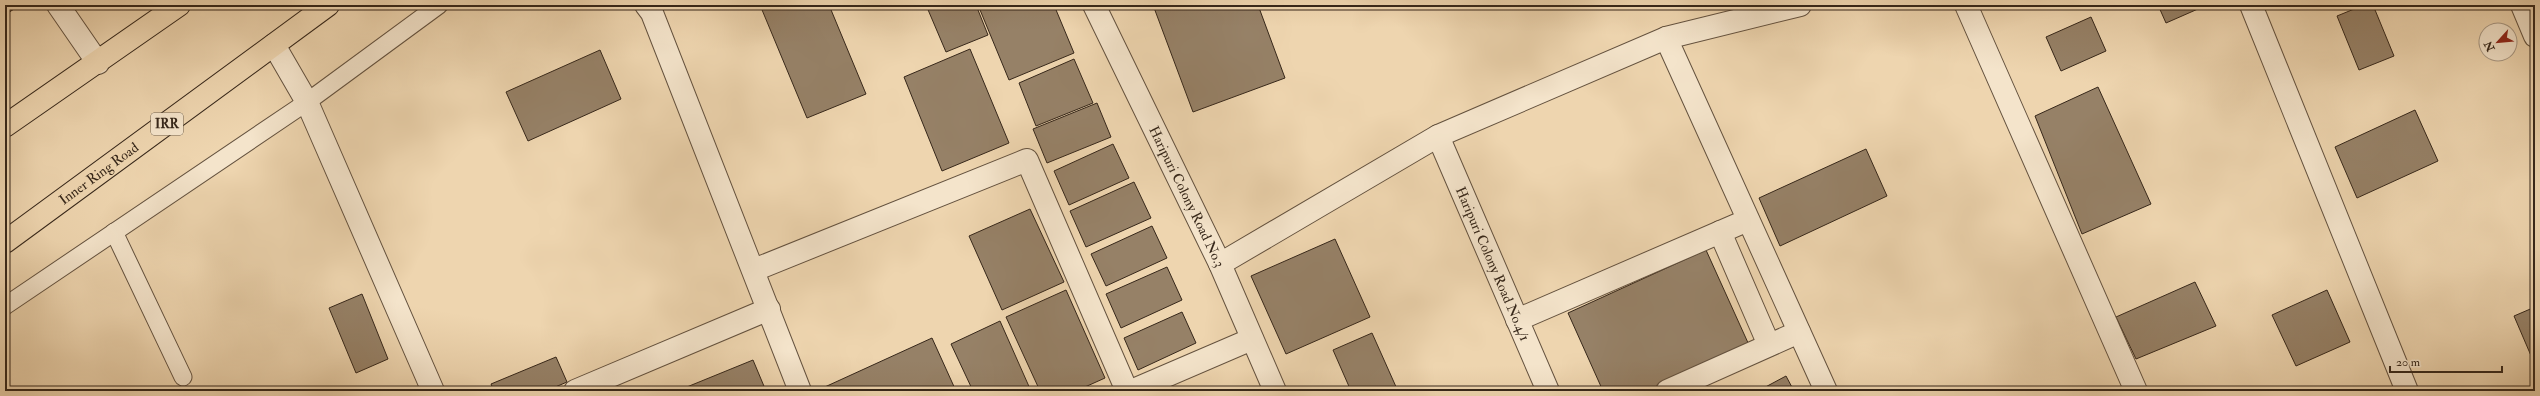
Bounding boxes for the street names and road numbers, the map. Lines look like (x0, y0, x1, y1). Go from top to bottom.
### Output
road number: IRR (151, 113, 183, 135)
street label: Haripuri Colony Road No.3 (1146, 123, 1229, 270)
street label: Inner Ring Road (56, 139, 142, 208)
street label: Haripuri Colony Road No.4/1 (1452, 184, 1534, 343)

